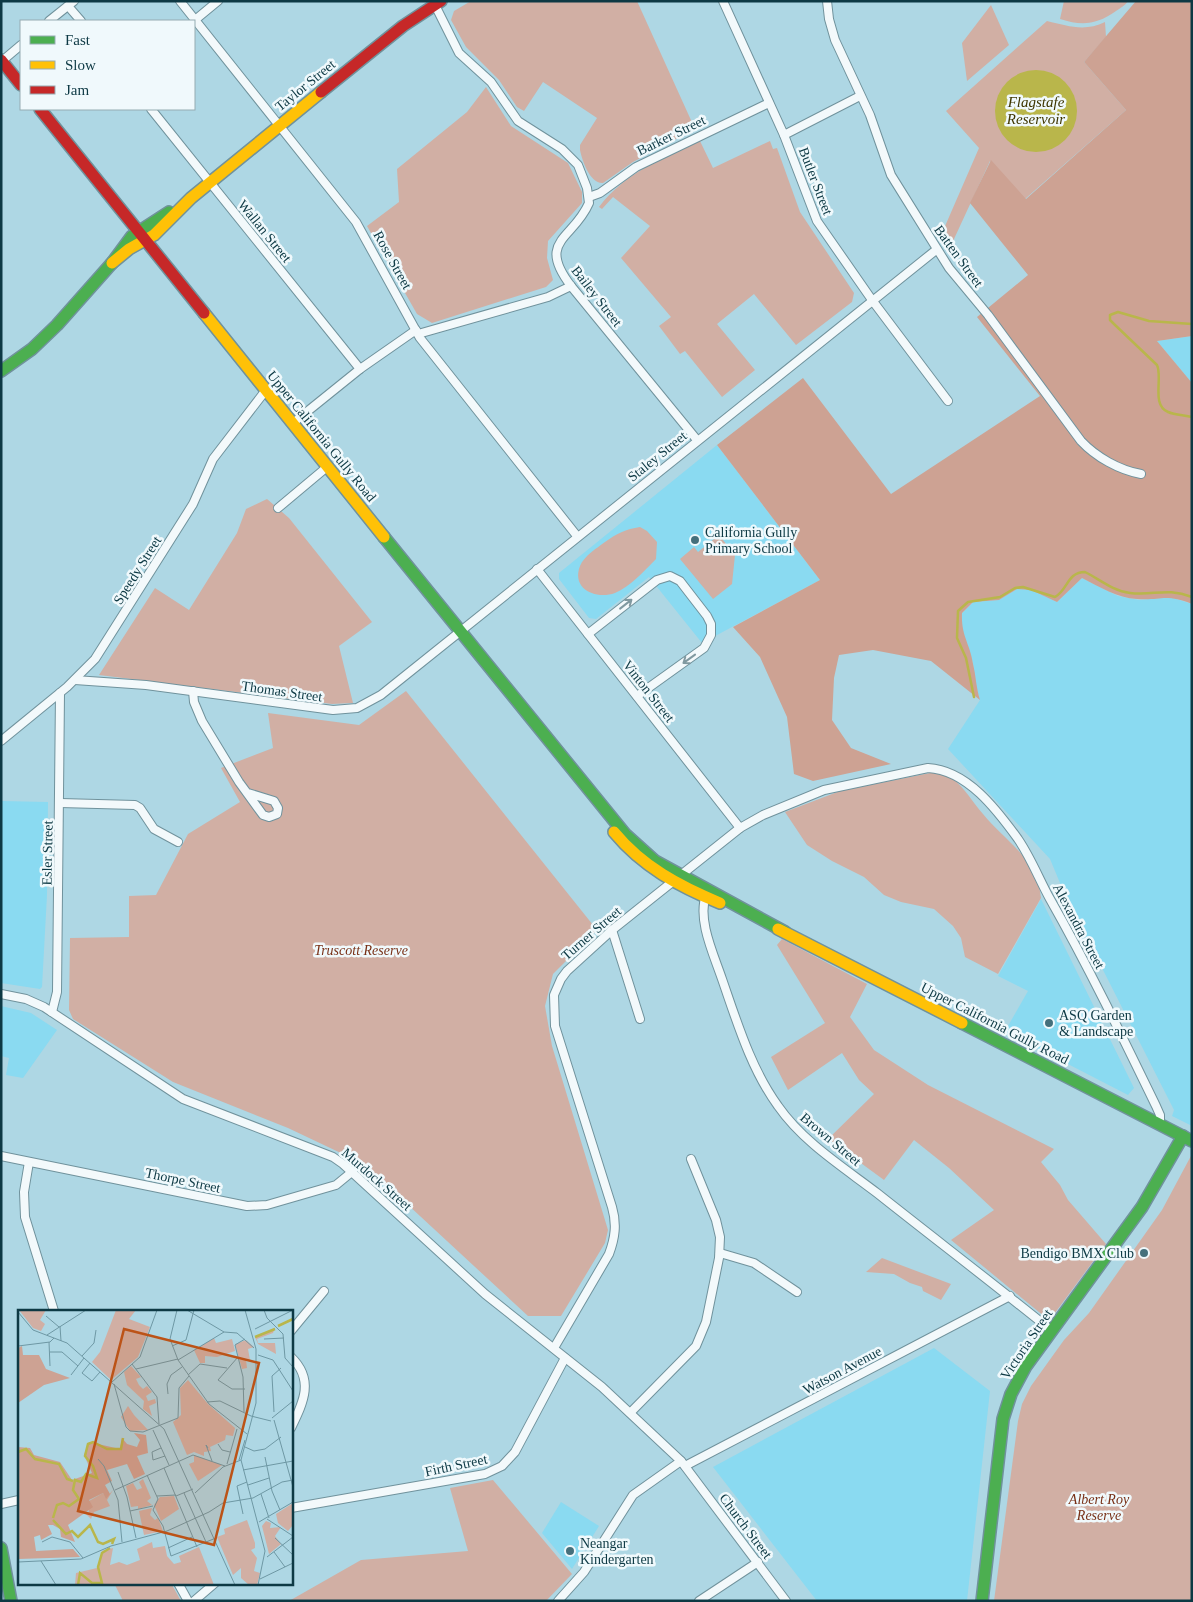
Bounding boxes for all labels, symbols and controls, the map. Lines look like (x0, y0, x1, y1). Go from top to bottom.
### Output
legend (20, 20, 195, 110)
text: Fast (65, 32, 91, 48)
text: Slow (65, 57, 96, 73)
street label: Taylor Street (272, 57, 338, 114)
text: Jam (65, 82, 89, 98)
water label: Flagstafe Reservoir (1006, 94, 1065, 127)
street label: Barker Street (635, 112, 708, 158)
street label: Butler Street (796, 145, 835, 217)
street label: Wallan Street (235, 197, 294, 265)
street label: Batten Street (931, 222, 986, 290)
street label: Rose Street (370, 229, 415, 292)
street label: Bailey Street (568, 263, 625, 330)
street label: Upper California Gully Road (264, 368, 379, 505)
street label: Staley Street (625, 428, 690, 485)
place label: California Gully Primary School (705, 525, 797, 556)
street label: Speedy Street (111, 533, 164, 607)
marker: California Gully Primary School (689, 534, 701, 546)
one-way arrow (619, 598, 632, 609)
one-way arrow (682, 654, 696, 664)
street label: Vinton Street (620, 657, 677, 725)
street label: Thomas Street (241, 678, 323, 705)
street label: Esler Street (39, 820, 56, 886)
street label: Alexandra Street (1050, 881, 1107, 972)
street label: Turner Street (559, 903, 624, 963)
park label: Truscott Reserve (314, 943, 408, 958)
street label: Upper California Gully Road (918, 980, 1071, 1067)
place label: ASQ Garden & Landscape (1059, 1008, 1133, 1039)
marker: ASQ Garden & Landscape (1043, 1017, 1055, 1029)
street label: Brown Street (797, 1110, 864, 1169)
street label: Murdock Street (339, 1145, 415, 1214)
street label: Thorpe Street (144, 1165, 222, 1196)
place label: Bendigo BMX Club (1020, 1246, 1134, 1261)
marker: Bendigo BMX Club (1138, 1247, 1150, 1259)
street label: Victoria Street (997, 1306, 1055, 1382)
inset map (18, 1310, 292, 1584)
street label: Watson Avenue (800, 1343, 884, 1397)
street label: Firth Street (424, 1452, 489, 1479)
street label: Church Street (716, 1491, 775, 1562)
park label: Albert Roy Reserve (1068, 1492, 1130, 1523)
place label: Neangar Kindergarten (580, 1536, 654, 1567)
marker: Neangar Kindergarten (564, 1545, 576, 1557)

